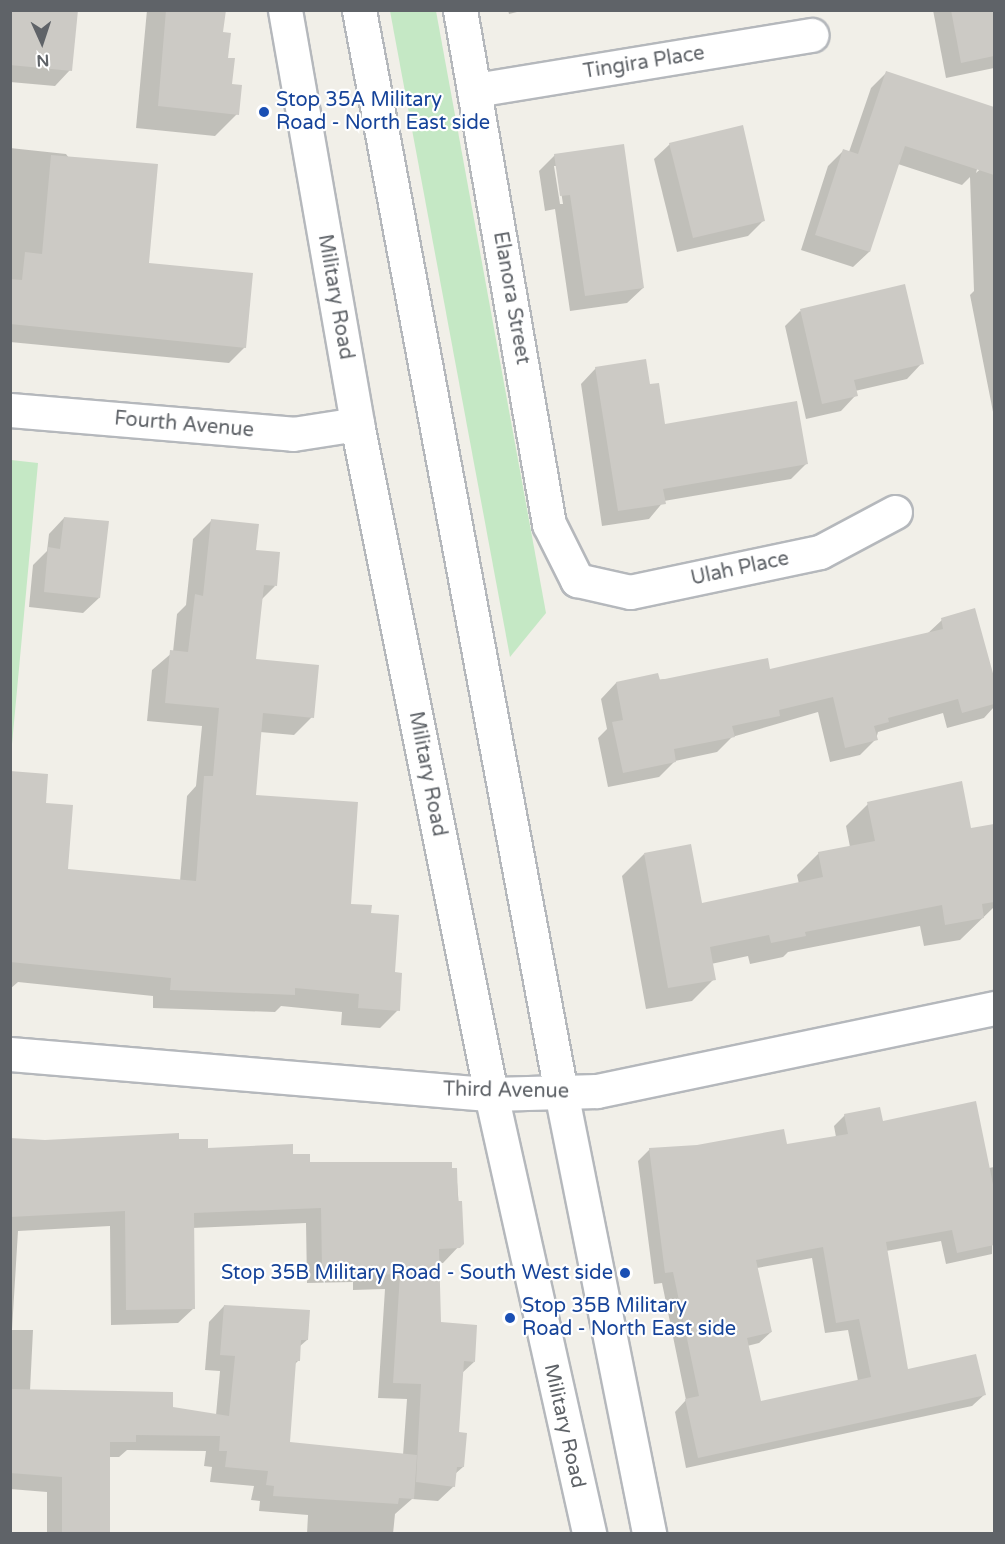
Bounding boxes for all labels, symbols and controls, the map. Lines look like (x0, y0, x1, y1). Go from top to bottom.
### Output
north arrow (12, 12, 72, 72)
street label: Tingira Place (582, 42, 706, 84)
text: N (36, 50, 50, 70)
place label: Stop 35A Military Road - North East side (276, 88, 490, 135)
marker: Stop 35A Military Road - North East side (257, 105, 271, 119)
street label: Elanora Street (487, 230, 535, 366)
street label: Military Road (312, 232, 358, 362)
street label: Fourth Avenue (113, 407, 255, 443)
street label: Ulah Place (689, 547, 791, 591)
street label: Military Road (403, 709, 451, 839)
street label: Third Avenue (443, 1078, 569, 1104)
place label: Stop 35B Military Road - South West side (221, 1261, 613, 1285)
marker: Stop 35B Military Road - South West side (618, 1266, 632, 1280)
place label: Stop 35B Military Road - North East side (522, 1294, 736, 1341)
marker: Stop 35B Military Road - North East side (503, 1311, 517, 1325)
street label: Military Road (538, 1362, 590, 1490)

